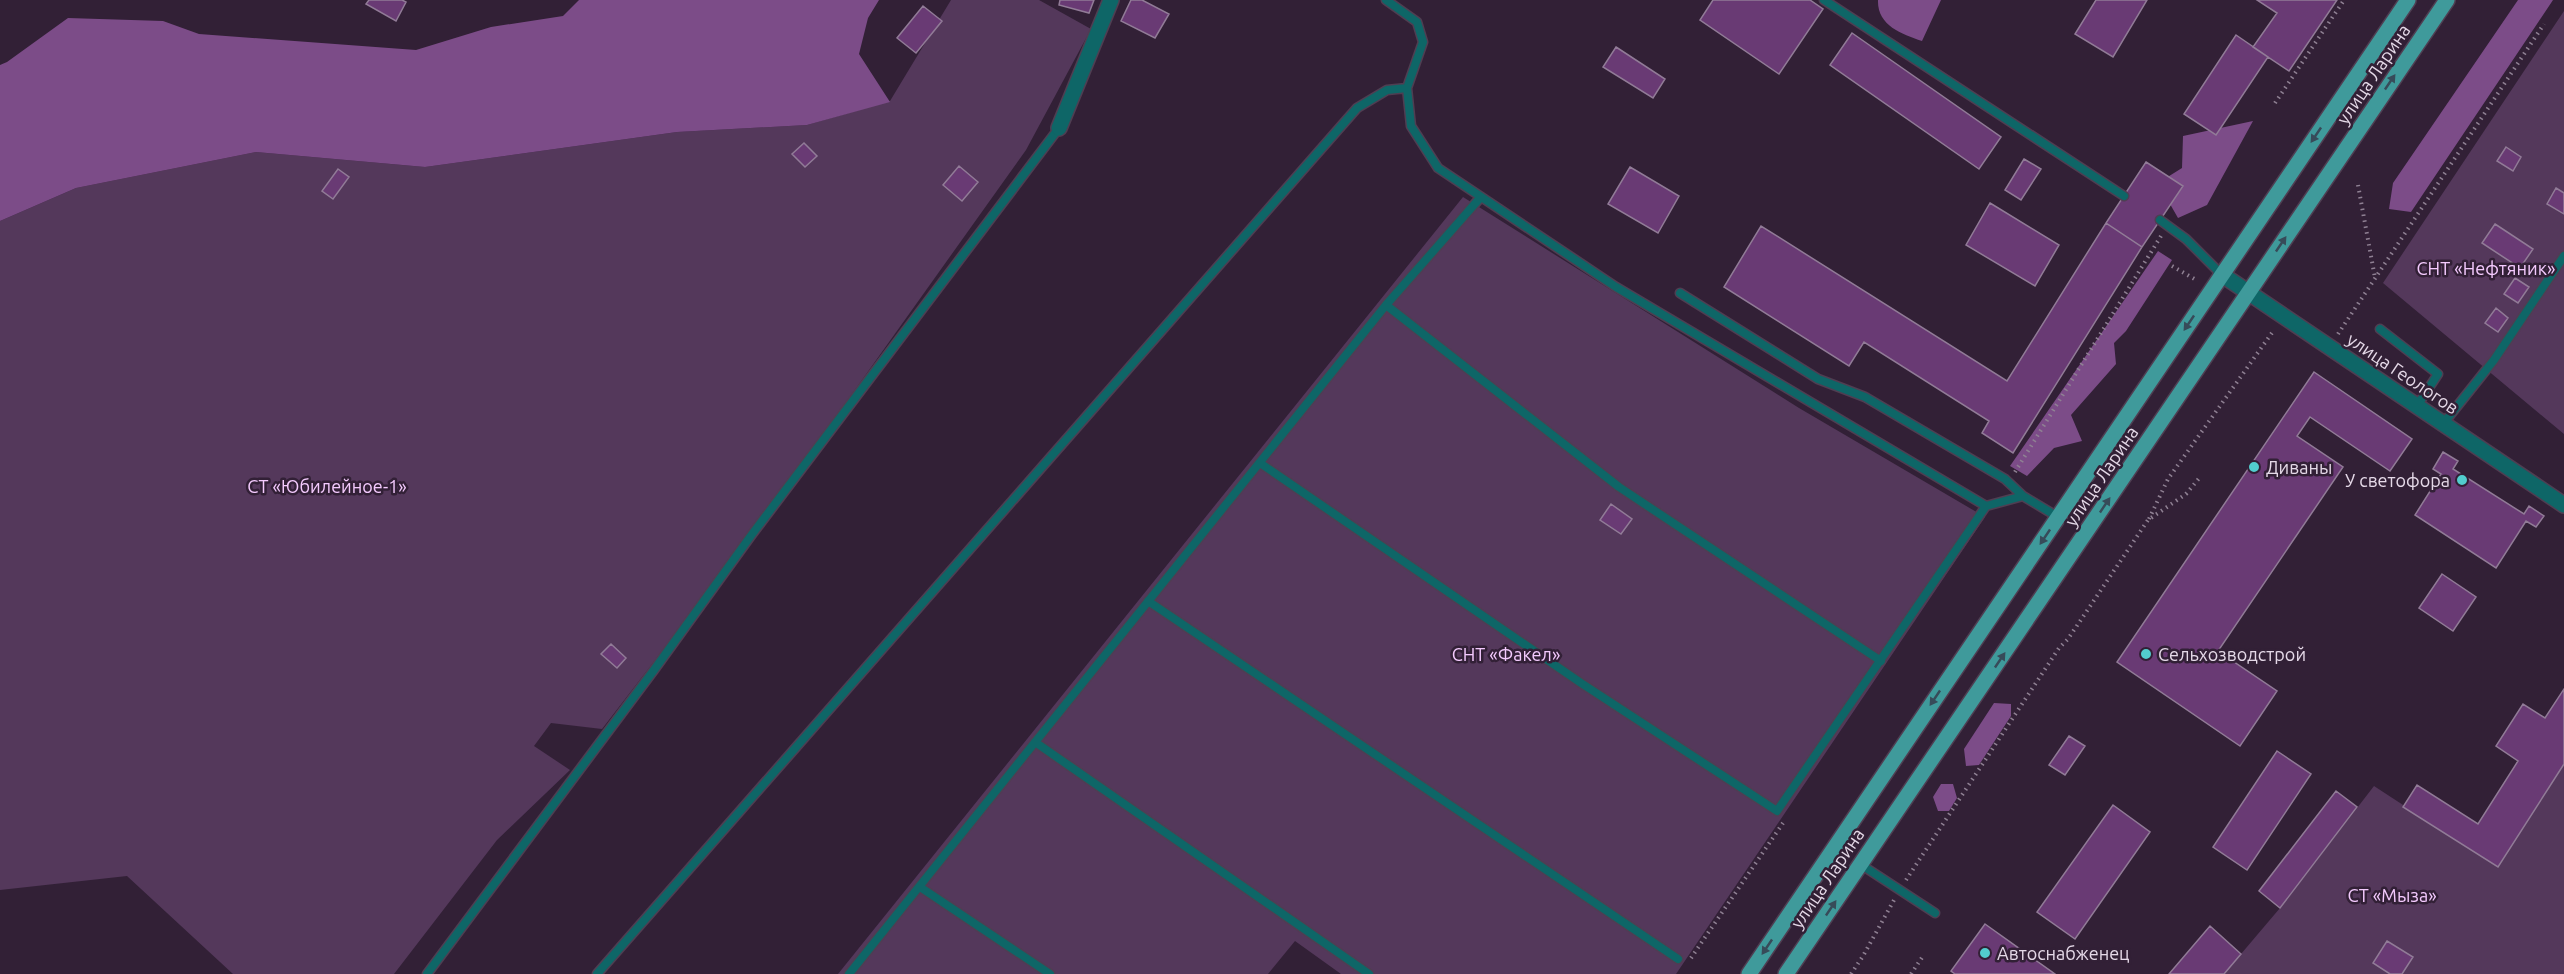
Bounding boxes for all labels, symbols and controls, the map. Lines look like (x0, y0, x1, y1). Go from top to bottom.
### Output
street label: улица Ларина (2332, 20, 2414, 128)
one-way arrow (2385, 74, 2396, 91)
one-way arrow (2310, 127, 2322, 143)
one-way arrow (2275, 235, 2286, 252)
park label: СНТ «Нефтяник» (2417, 258, 2555, 278)
one-way arrow (2184, 315, 2195, 331)
street label: улица Геологов (2344, 328, 2462, 418)
street label: улица Ларина (2060, 422, 2142, 530)
place label: Диваны (2266, 457, 2332, 477)
marker: Диваны (2247, 460, 2261, 474)
place label: У светофора (2345, 470, 2450, 490)
marker: У светофора (2455, 473, 2469, 487)
park label: СТ «Юбилейное-1» (247, 476, 407, 496)
one-way arrow (2099, 497, 2110, 513)
one-way arrow (2039, 528, 2050, 545)
park label: СНТ «Факел» (1452, 644, 1560, 664)
place label: Сельхозводстрой (2158, 644, 2306, 664)
marker: Сельхозводстрой (2139, 647, 2153, 661)
one-way arrow (1994, 653, 2006, 669)
one-way arrow (1929, 690, 1941, 706)
street label: улица Ларина (1786, 824, 1868, 932)
park label: СТ «Мыза» (2347, 885, 2437, 905)
one-way arrow (1825, 900, 1836, 916)
one-way arrow (1762, 939, 1773, 955)
place label: Автоснабженец (1997, 943, 2130, 963)
marker: Автоснабженец (1978, 946, 1992, 960)

